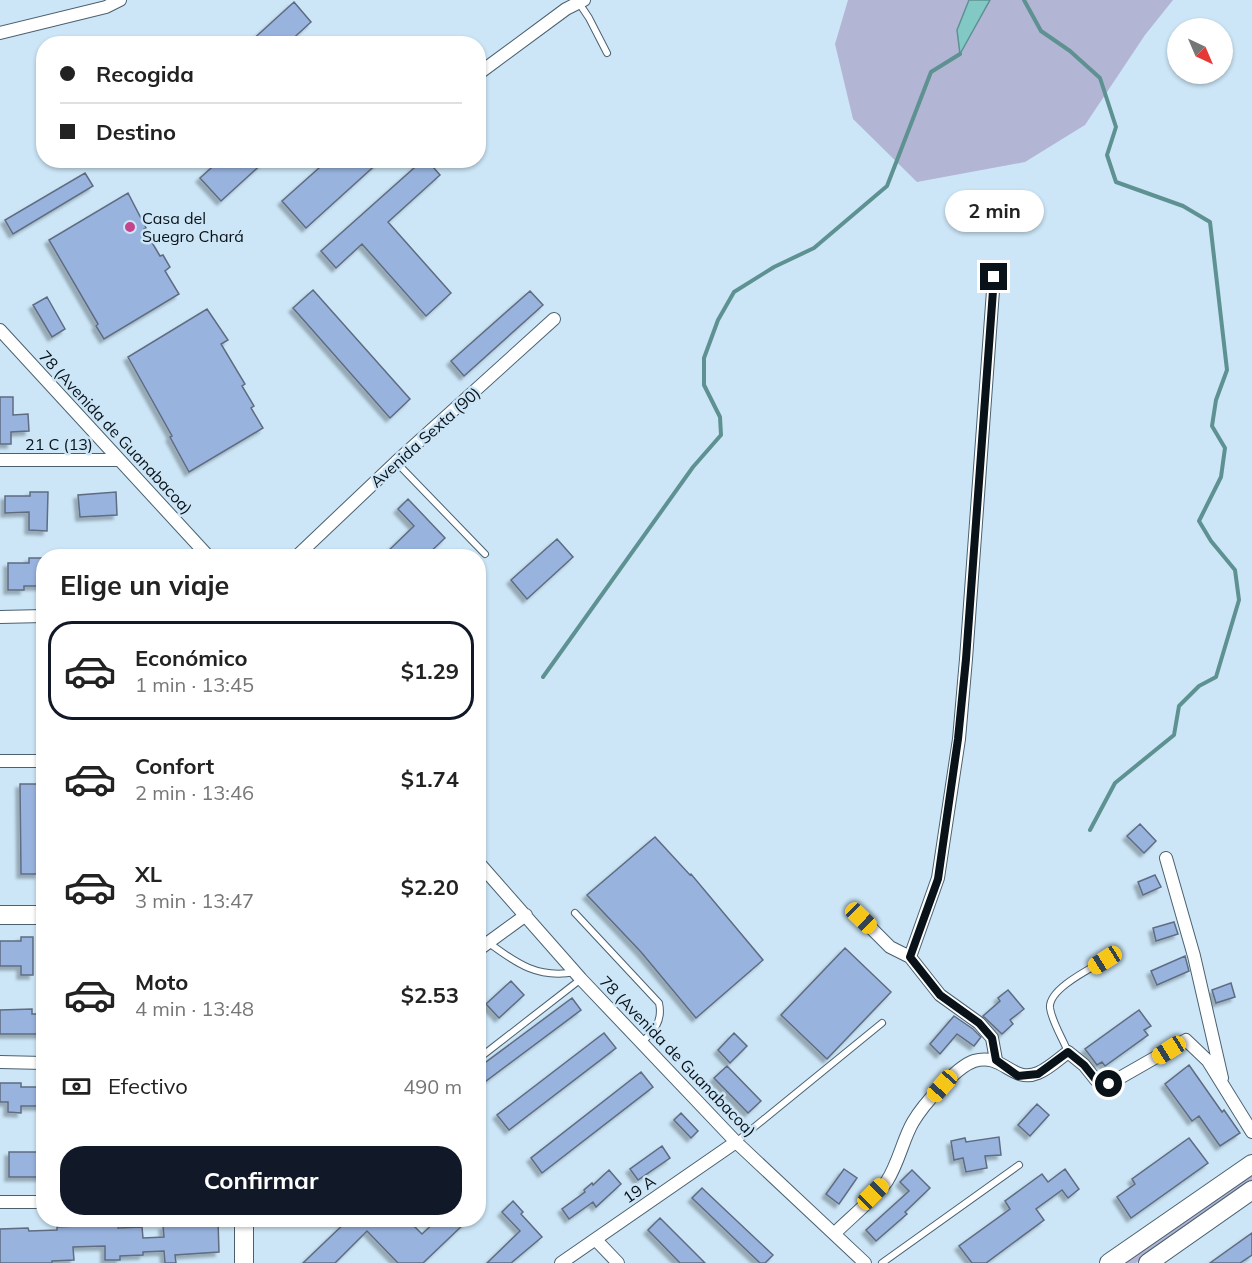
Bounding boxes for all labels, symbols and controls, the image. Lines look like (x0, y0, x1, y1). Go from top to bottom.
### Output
north arrow (1167, 18, 1233, 84)
map controls (1167, 18, 1233, 84)
text: Recogida (96, 60, 194, 88)
text: Destino (96, 118, 176, 146)
callout: 2 min (944, 190, 1044, 232)
text: 2 min (968, 198, 1021, 223)
place label: Casa del Suegro Chará (142, 208, 244, 246)
marker: Casa del Suegro Chará (123, 220, 137, 234)
route end (980, 263, 1007, 290)
street label: 78 (Avenida de Guanabacoa) (35, 346, 197, 518)
street label: Avenida Sexta (90) (366, 382, 484, 492)
street label: 21 C (13) (25, 434, 93, 454)
text: Elige un viaje (60, 568, 229, 602)
icon: car (63, 644, 117, 698)
text: Económico (135, 644, 248, 672)
text: $1.29 (401, 657, 459, 685)
text: 1 min · 13:45 (135, 672, 254, 697)
icon: car (63, 752, 117, 806)
text: Confort (135, 752, 214, 780)
text: $1.74 (401, 765, 459, 793)
text: 2 min · 13:46 (135, 780, 254, 805)
icon: car (63, 860, 117, 914)
text: XL (135, 860, 162, 888)
text: $2.20 (401, 873, 459, 901)
text: 3 min · 13:47 (135, 888, 254, 913)
car (842, 899, 880, 937)
car (1085, 943, 1125, 977)
icon: car (63, 968, 117, 1022)
text: Moto (135, 968, 188, 996)
street label: 78 (Avenida de Guanabacoa) (596, 971, 760, 1141)
text: $2.53 (401, 981, 459, 1009)
text: 4 min · 13:48 (135, 996, 254, 1021)
car (1149, 1033, 1189, 1067)
car (923, 1067, 961, 1105)
icon: cash (60, 1070, 93, 1103)
route start (1095, 1070, 1122, 1097)
text: Efectivo (108, 1072, 188, 1100)
text: 490 m (403, 1074, 462, 1099)
button: Confirmar (60, 1146, 462, 1215)
street label: 19 A (619, 1171, 659, 1207)
car (854, 1175, 892, 1213)

